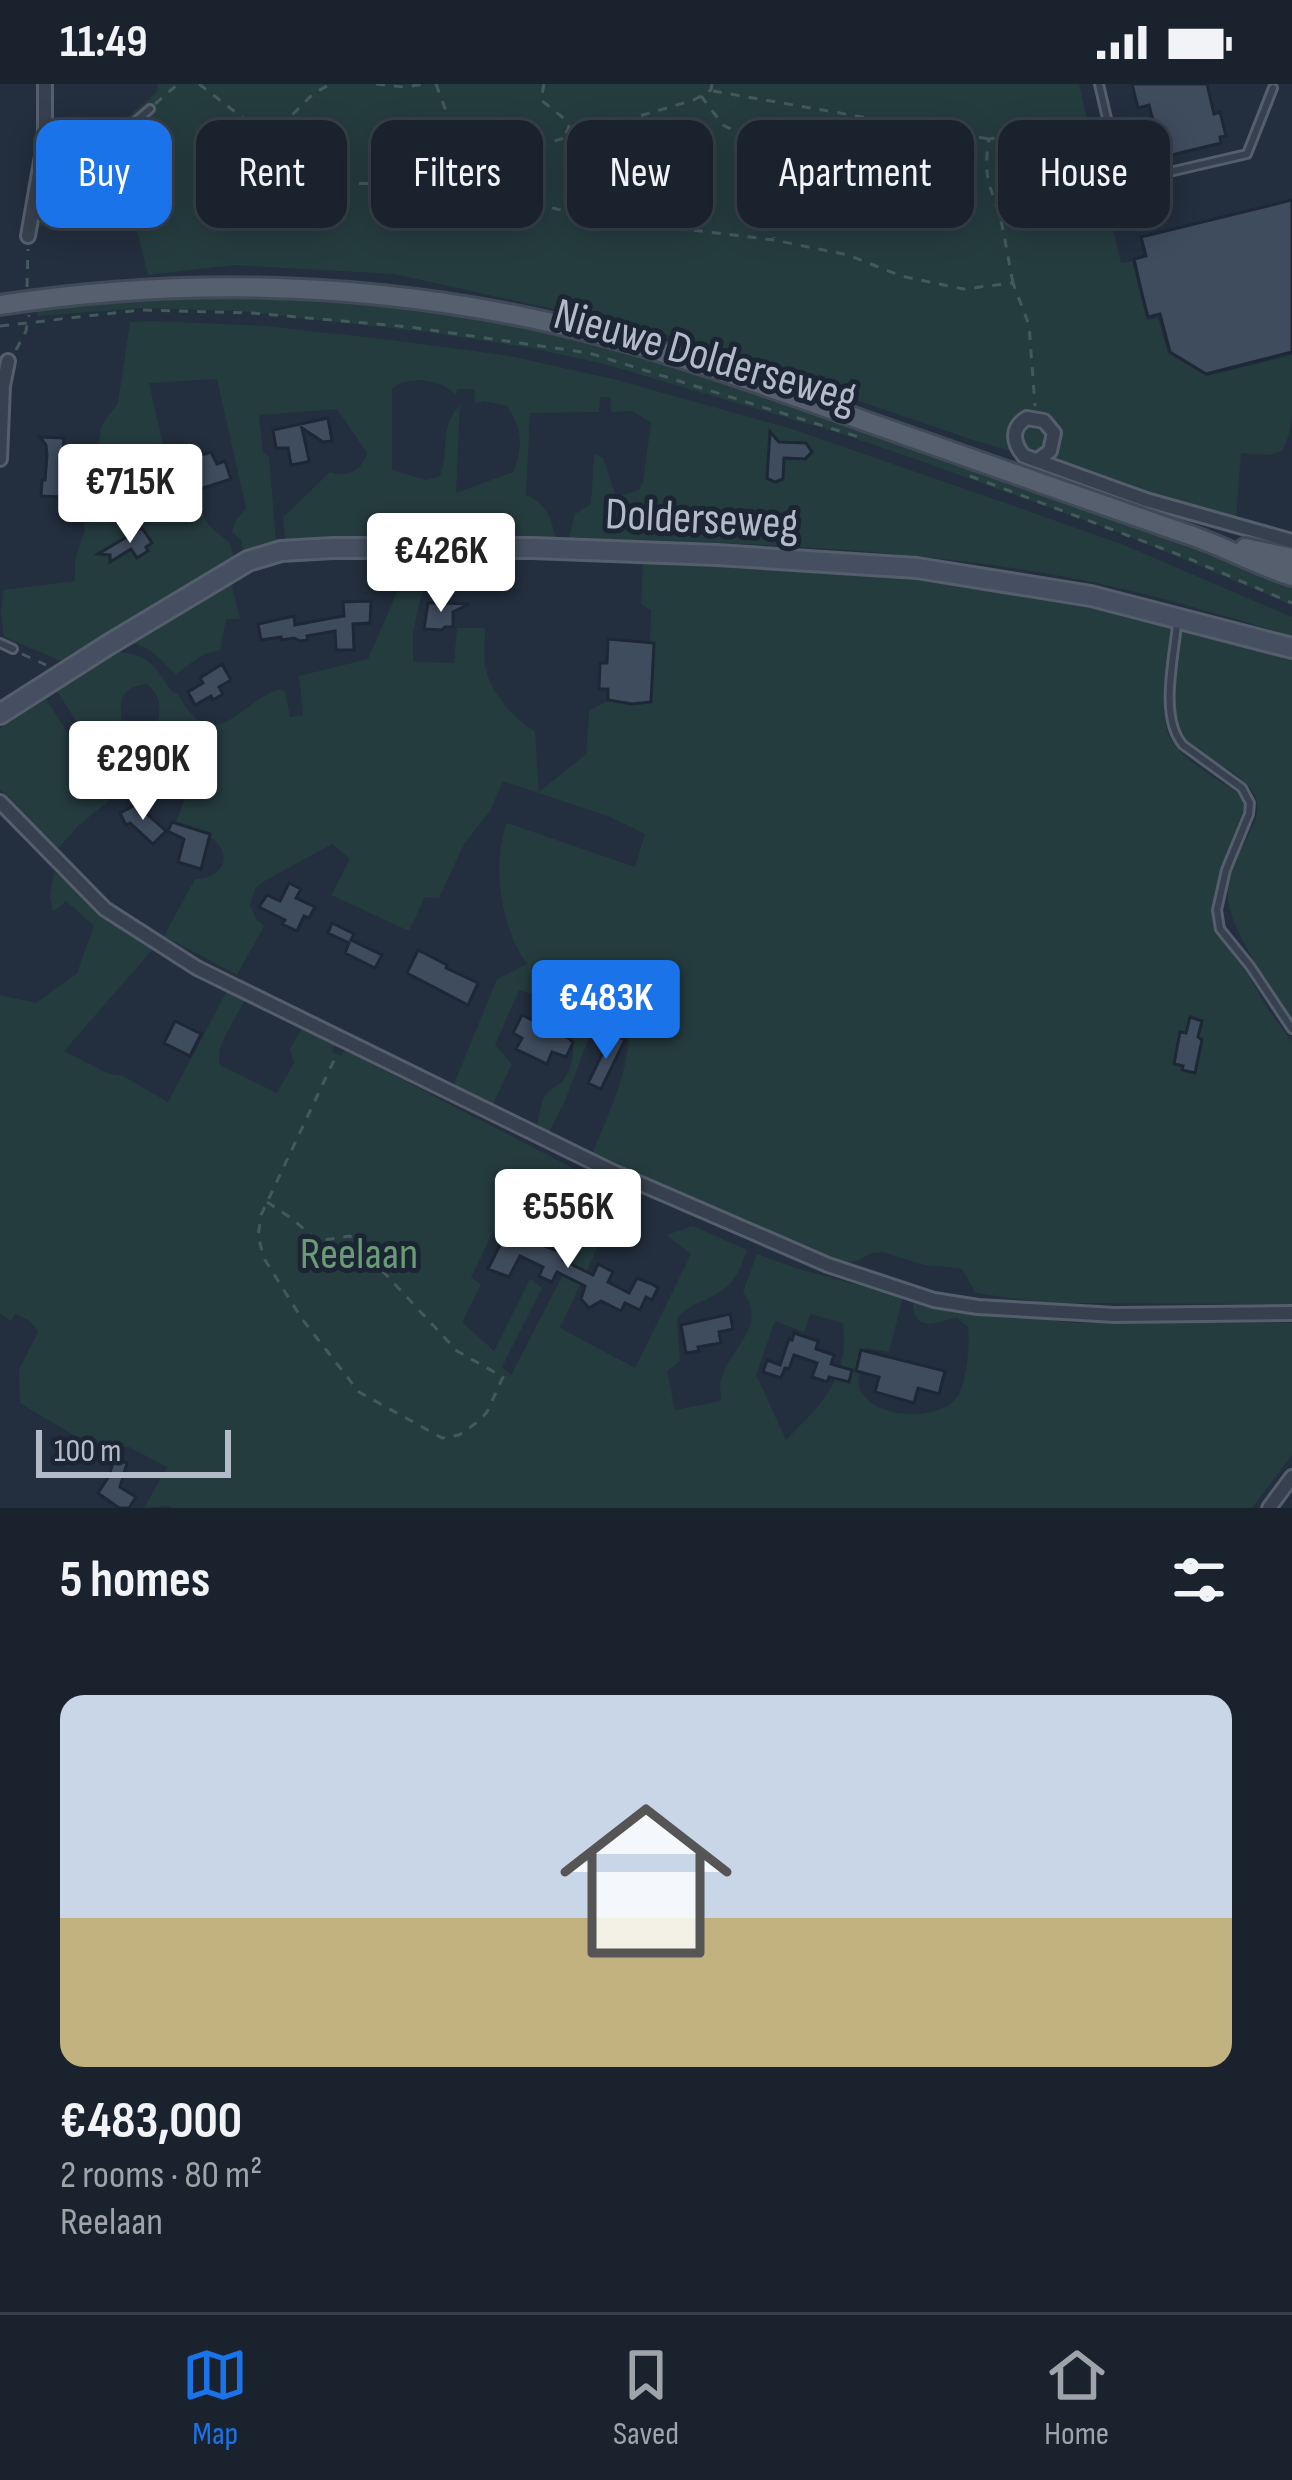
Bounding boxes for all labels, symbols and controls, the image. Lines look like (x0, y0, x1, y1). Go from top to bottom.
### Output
text: 11:49 (60, 15, 148, 70)
chip: Buy (36, 120, 172, 228)
chip: Rent (196, 120, 347, 228)
chip: Filters (371, 120, 543, 228)
chip: New (567, 120, 713, 228)
chip: Apartment (737, 120, 974, 228)
chip: House (998, 120, 1170, 228)
street label: Nieuwe Dolderseweg (548, 287, 863, 426)
pin: €715K (46, 444, 214, 546)
text: €715K (85, 459, 175, 506)
street label: Dolderseweg (604, 487, 800, 552)
pin: €426K (357, 513, 525, 615)
text: €426K (394, 528, 488, 575)
pin: €290K (59, 721, 227, 823)
text: €290K (96, 736, 190, 783)
pin: €483K (522, 960, 690, 1062)
text: €483K (559, 975, 653, 1022)
pin: €556K (484, 1169, 652, 1271)
text: €556K (522, 1184, 614, 1231)
park label: Reelaan (300, 1227, 418, 1282)
scale bar (36, 1424, 231, 1477)
text: 100 m (54, 1431, 121, 1471)
icon: filters (1166, 1547, 1232, 1613)
text: 5 homes (60, 1550, 210, 1611)
icon: home (538, 1773, 754, 1989)
text: €483,000 (60, 2091, 242, 2152)
text: 2 rooms · 80 m² (60, 2152, 262, 2199)
text: Reelaan (60, 2199, 163, 2246)
tab: Map (182, 2342, 248, 2454)
tab: Saved (613, 2342, 679, 2454)
tab: Home (1044, 2342, 1110, 2454)

